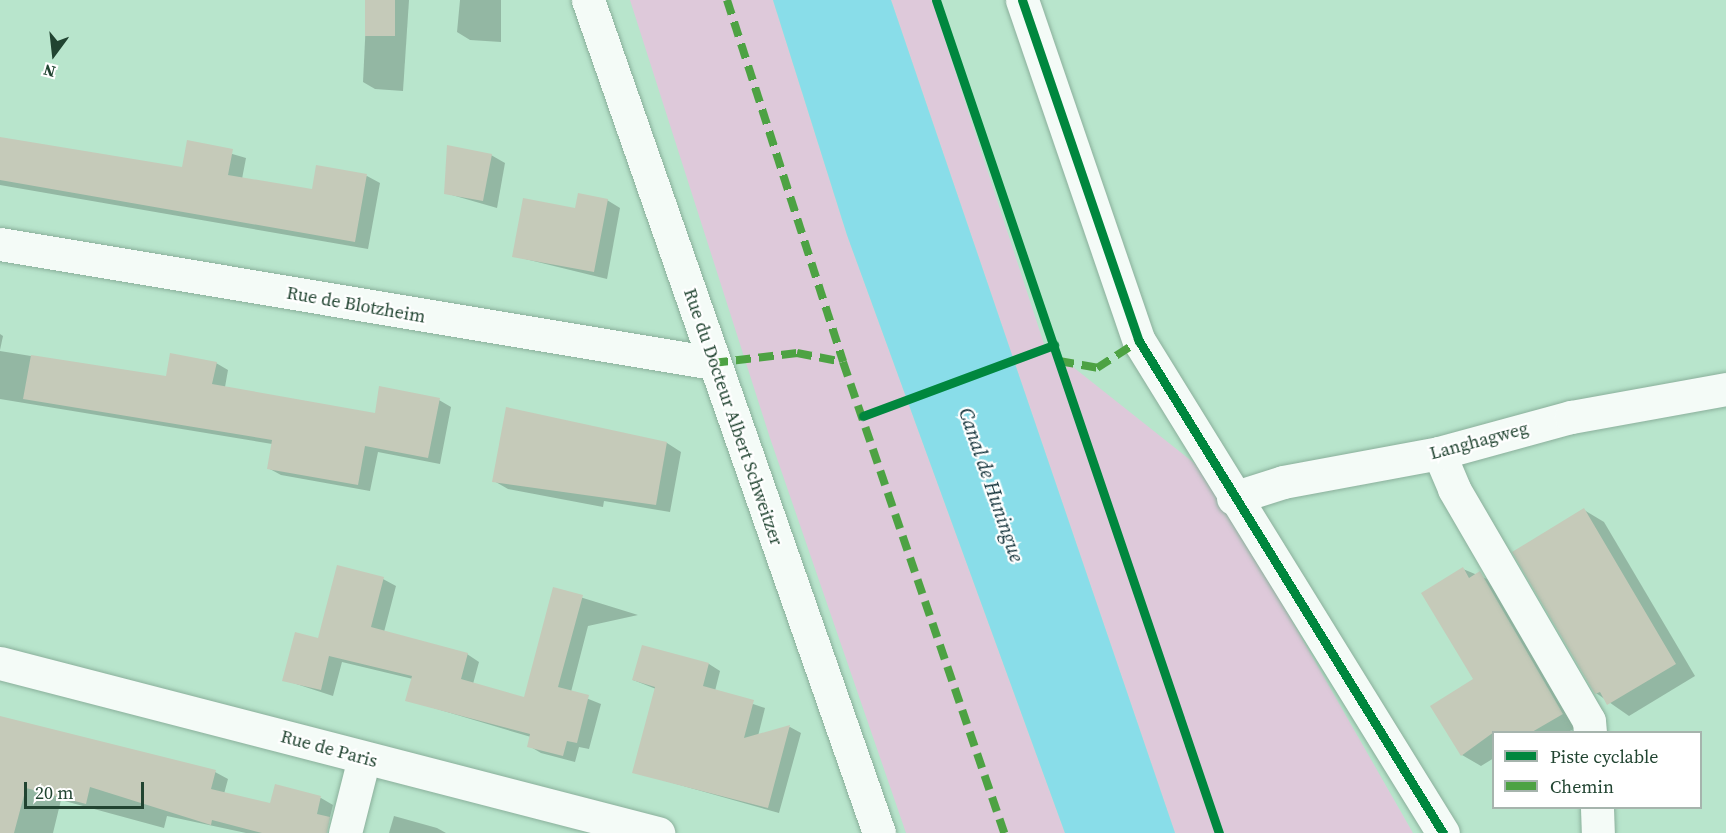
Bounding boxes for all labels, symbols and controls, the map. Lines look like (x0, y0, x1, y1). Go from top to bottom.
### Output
north arrow (24, 24, 84, 84)
text: N (41, 59, 58, 84)
street label: Rue de Blotzheim (285, 282, 427, 328)
street label: Rue du Docteur Albert Schweitzer (679, 286, 787, 548)
water label: Canal de Huningue (953, 405, 1029, 565)
street label: Langhagweg (1427, 418, 1531, 464)
street label: Rue de Paris (278, 726, 380, 772)
legend (1492, 731, 1702, 809)
text: Piste cyclable (1550, 744, 1659, 769)
scale bar (27, 770, 147, 808)
text: Chemin (1550, 774, 1614, 799)
text: 20 m (35, 780, 73, 805)

